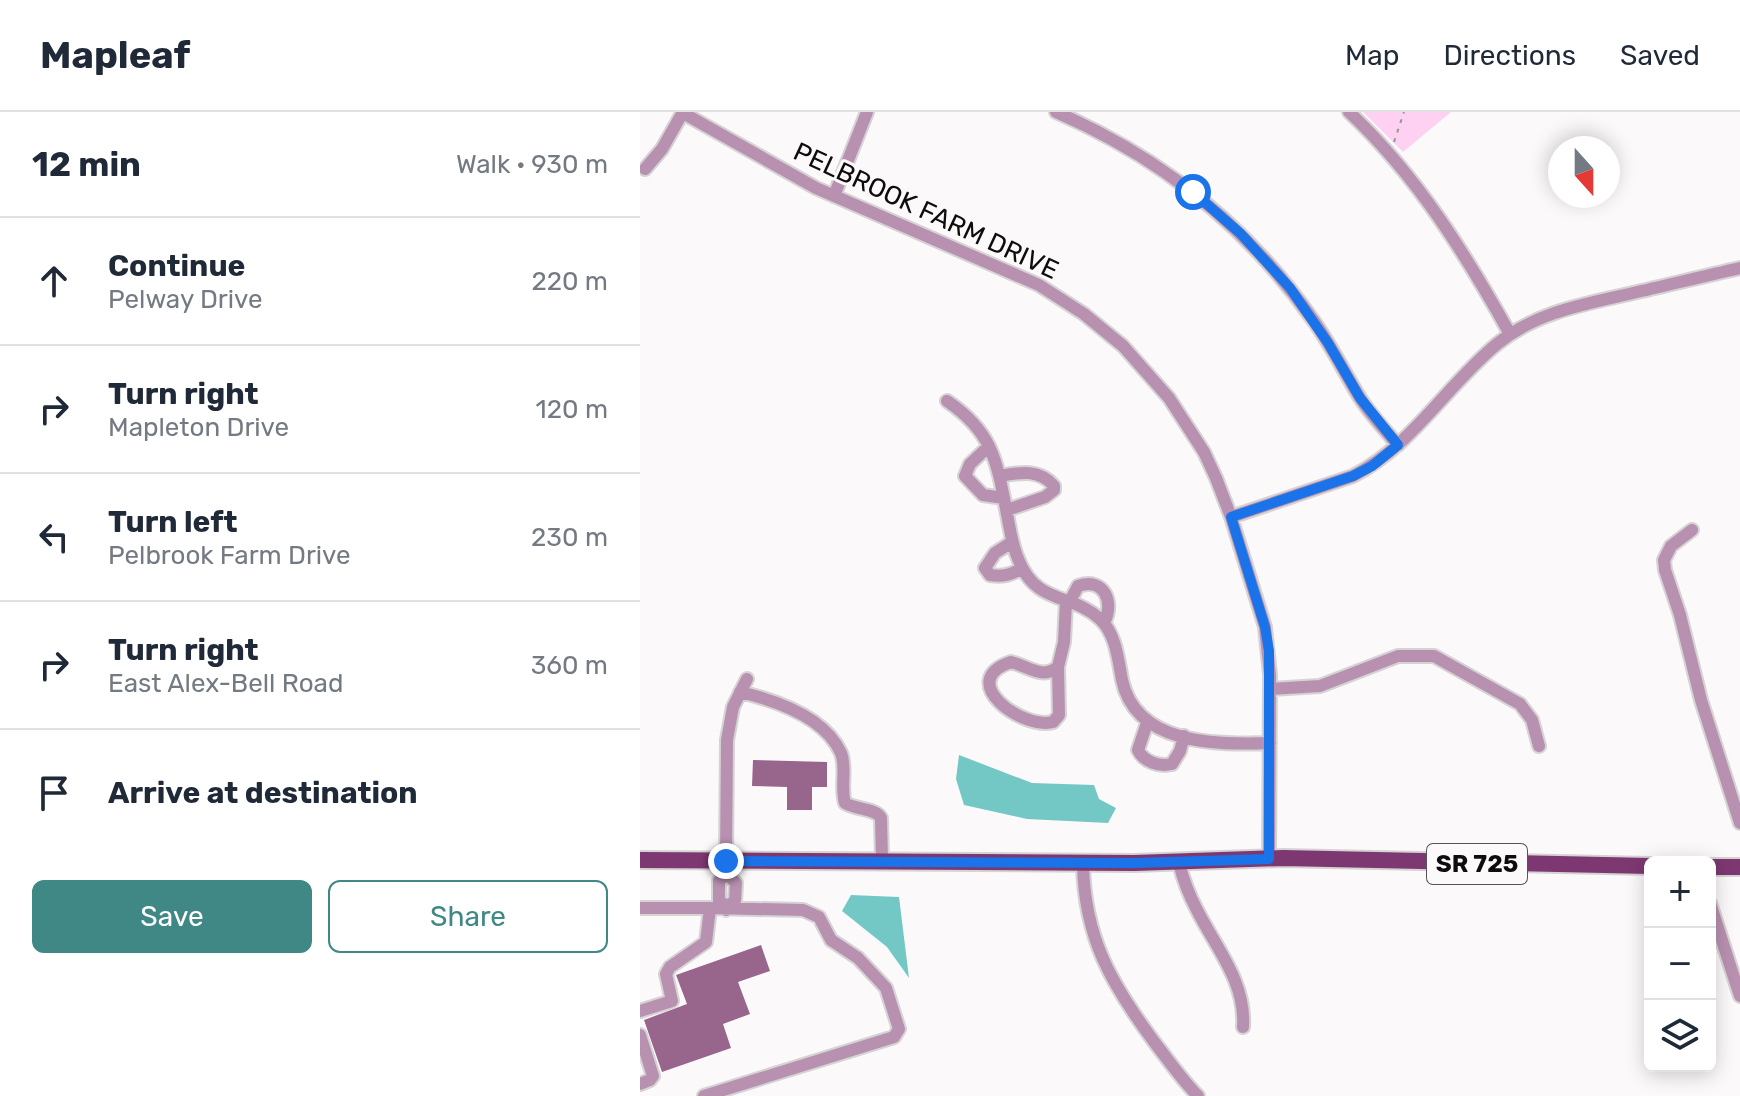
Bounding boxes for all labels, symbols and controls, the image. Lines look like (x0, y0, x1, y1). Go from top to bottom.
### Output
text: Mapleaf (40, 32, 190, 78)
text: Map (1345, 39, 1399, 72)
text: Directions (1443, 39, 1576, 72)
text: Saved (1620, 39, 1700, 72)
street label: PELBROOK FARM DRIVE (789, 136, 1063, 286)
north arrow (1548, 136, 1620, 208)
text: 12 min (32, 144, 141, 185)
text: Walk · 930 m (456, 149, 608, 180)
route start (1175, 174, 1211, 210)
text: Continue (108, 248, 245, 284)
icon: ahead (32, 259, 76, 303)
text: 220 m (531, 266, 608, 297)
text: Pelway Drive (108, 284, 263, 315)
text: Turn right (108, 376, 259, 412)
icon: right (32, 387, 76, 431)
text: 120 m (536, 394, 608, 425)
text: Mapleton Drive (108, 412, 289, 443)
text: Turn left (108, 504, 238, 540)
icon: left (32, 515, 76, 559)
text: 230 m (531, 522, 608, 553)
text: Pelbrook Farm Drive (108, 540, 351, 571)
text: Turn right (108, 632, 259, 668)
icon: right (32, 643, 76, 687)
text: 360 m (531, 650, 608, 681)
text: East Alex-Bell Road (108, 668, 343, 699)
icon: arrive (32, 771, 76, 815)
text: Arrive at destination (108, 775, 418, 811)
route end (708, 843, 744, 879)
road number: SR 725 (1427, 844, 1527, 884)
map controls (1644, 856, 1716, 1072)
button: + (1644, 856, 1716, 928)
button: Save (32, 880, 312, 953)
button: Share (328, 880, 608, 953)
button: − (1644, 928, 1716, 1000)
button: layers (1644, 1000, 1716, 1072)

